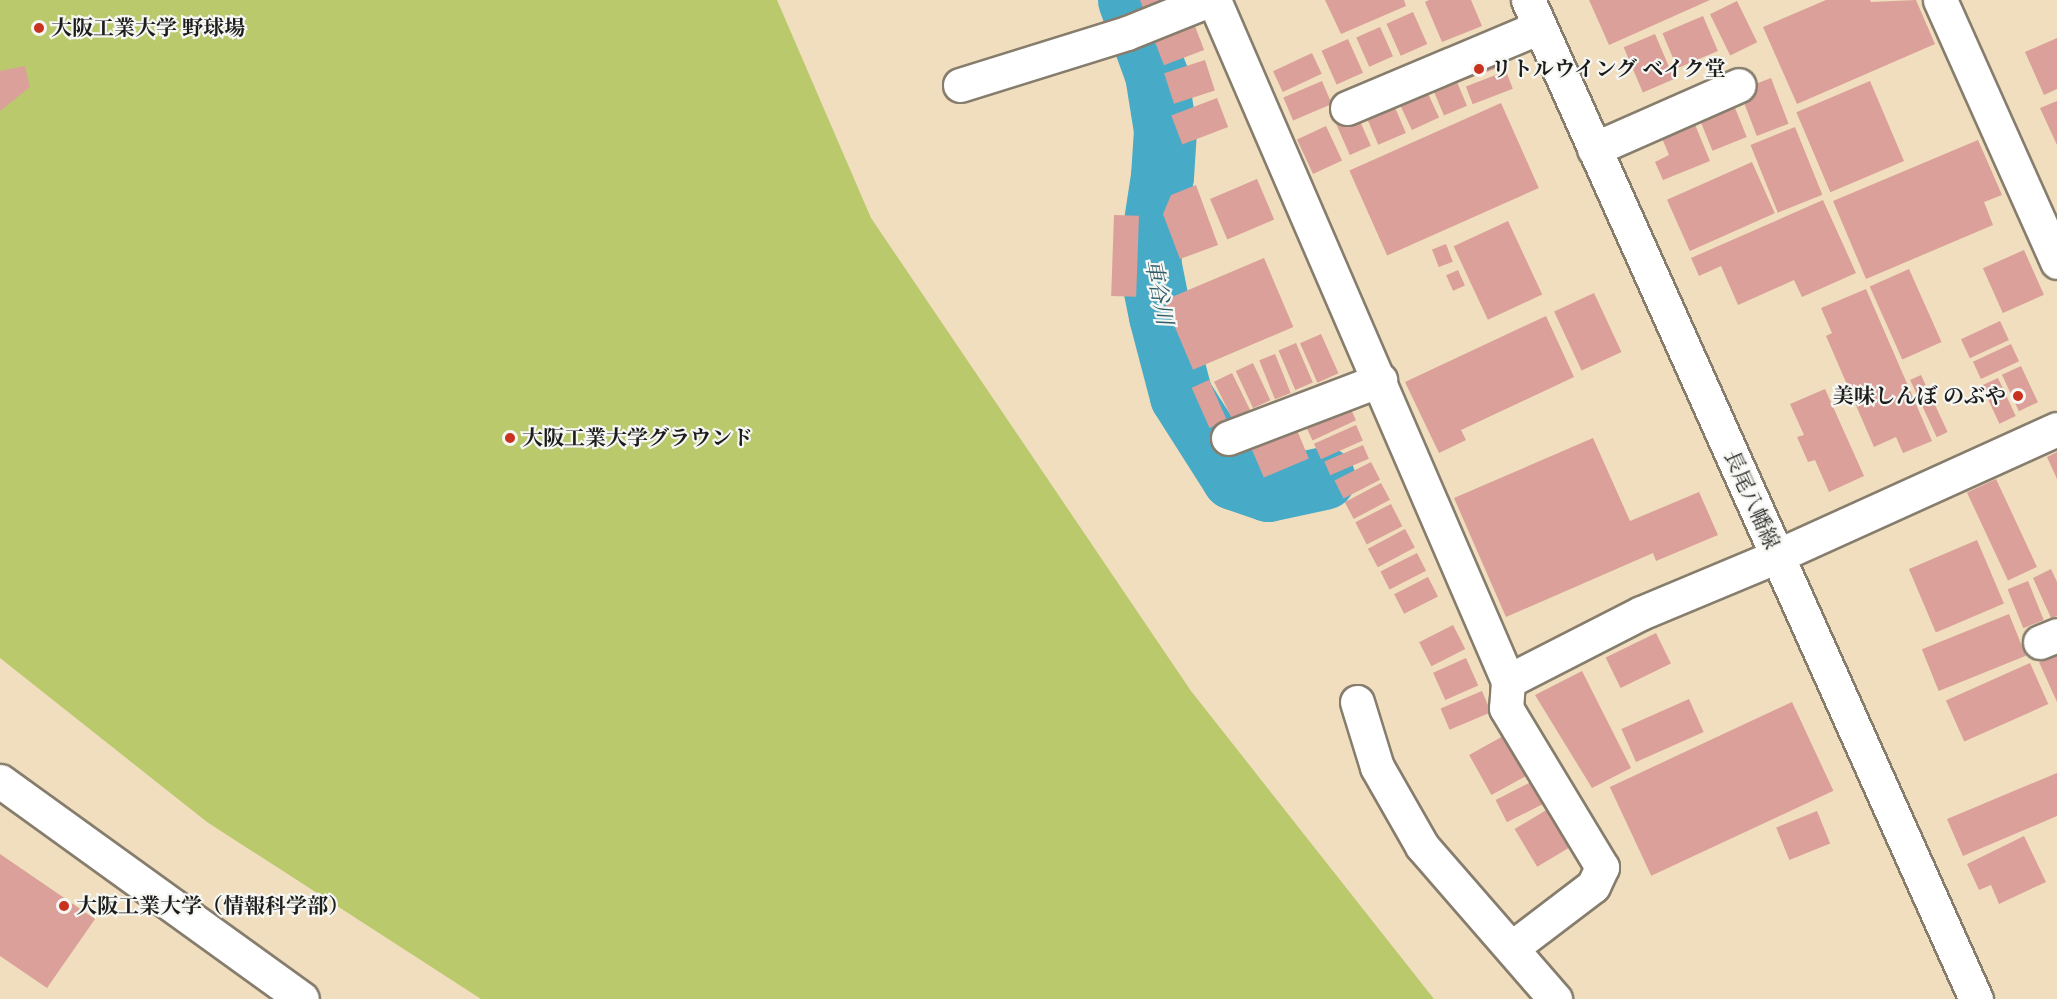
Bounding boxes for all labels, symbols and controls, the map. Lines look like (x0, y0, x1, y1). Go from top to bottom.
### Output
place label: 大阪工業大学 野球場 (51, 15, 245, 41)
marker: 大阪工業大学 野球場 (32, 21, 46, 35)
place label: リトルウイング ベイク堂 (1491, 56, 1727, 82)
marker: リトルウイング ベイク堂 (1472, 62, 1486, 76)
water label: 車谷川 (1140, 257, 1178, 327)
place label: 美味しんぼ のぶや (1833, 383, 2006, 409)
marker: 美味しんぼ のぶや (2011, 389, 2025, 403)
place label: 大阪工業大学グラウンド (522, 425, 753, 451)
marker: 大阪工業大学グラウンド (503, 431, 517, 445)
street label: 長尾八幡線 (1719, 447, 1785, 553)
place label: 大阪工業大学（情報科学部） (76, 893, 349, 919)
marker: 大阪工業大学（情報科学部） (57, 899, 71, 913)

